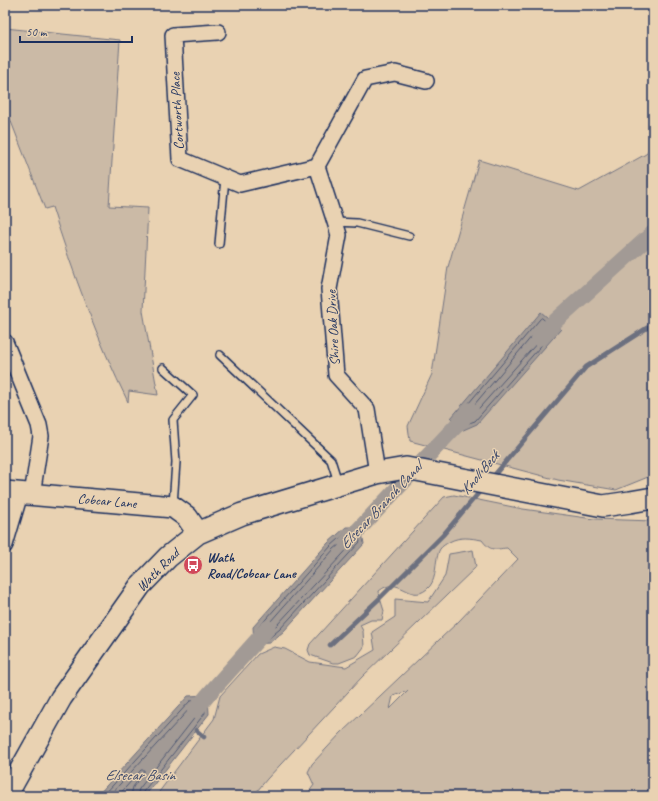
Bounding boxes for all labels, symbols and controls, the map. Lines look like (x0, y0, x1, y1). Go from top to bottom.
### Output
scale bar (20, 18, 132, 44)
text: 50 m (26, 24, 48, 40)
street label: Cortworth Place (166, 70, 188, 150)
street label: Shire Oak Drive (322, 288, 343, 366)
water label: Knoll Beck (456, 445, 505, 499)
water label: Elsecar Branch Canal (336, 455, 430, 553)
street label: Cobcar Lane (77, 490, 139, 512)
street label: Wath Road (133, 543, 185, 595)
place label: Wath Road/Cobcar Lane (207, 549, 297, 582)
bus stop icon: Wath Road/Cobcar Lane (182, 554, 204, 576)
water label: Elsecar Basin (105, 766, 176, 785)

